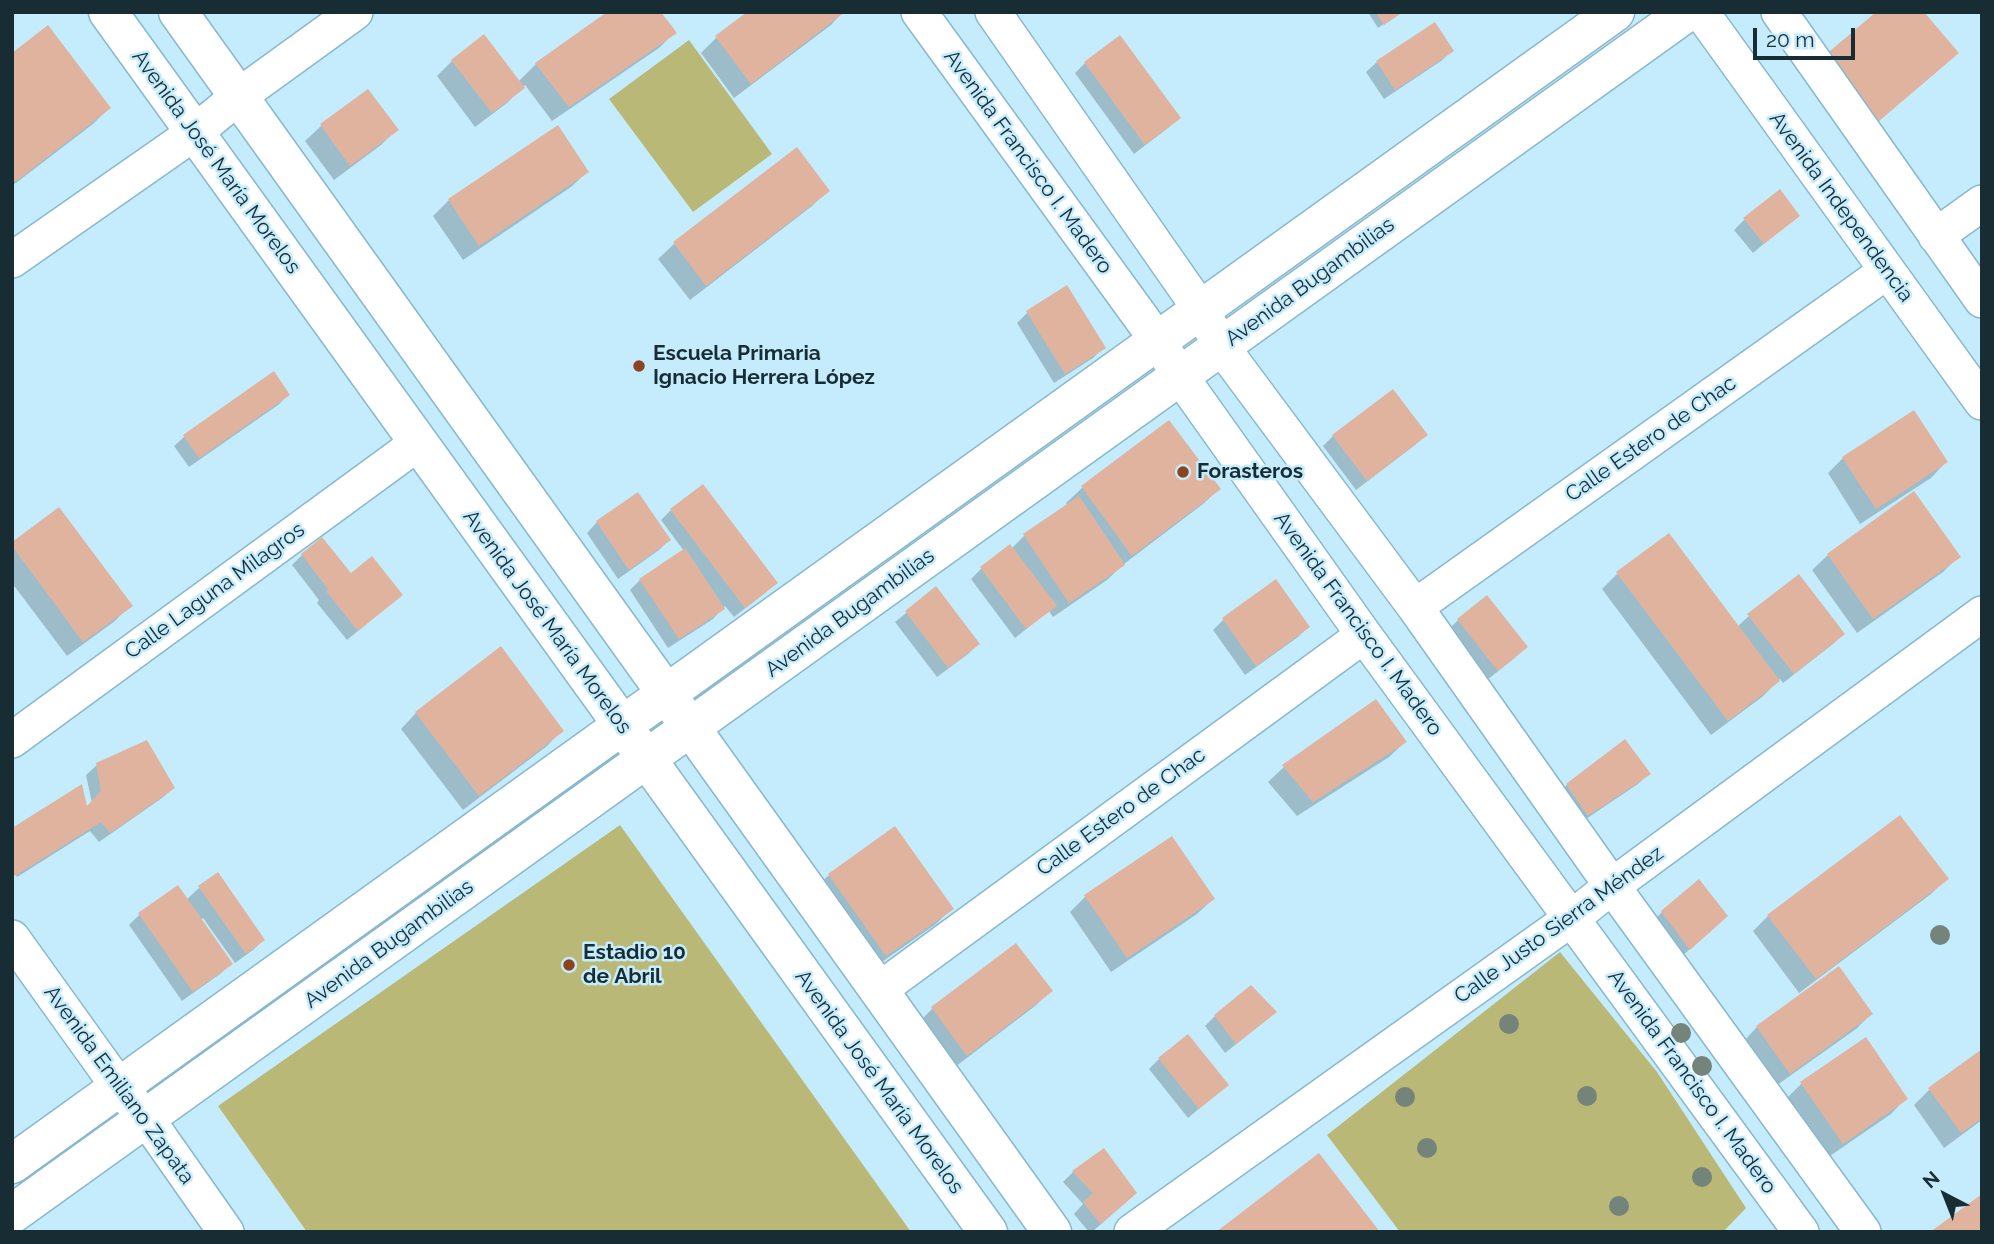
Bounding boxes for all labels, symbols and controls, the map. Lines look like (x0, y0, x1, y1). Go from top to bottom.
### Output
scale bar (1756, 14, 1857, 58)
text: 20 m (1766, 27, 1814, 52)
street label: Avenida José María Morelos (126, 45, 306, 279)
street label: Avenida Francisco I. Madero (938, 45, 1118, 279)
street label: Avenida Independencia (1764, 107, 1918, 307)
street label: Avenida Bugambilias (1221, 212, 1399, 352)
place label: Escuela Primaria Ignacio Herrera López (653, 341, 875, 391)
marker: Escuela Primaria Ignacio Herrera López (631, 358, 647, 374)
street label: Calle Estero de Chac (1561, 371, 1741, 507)
place label: Forasteros (1197, 459, 1303, 485)
marker: Forasteros (1175, 464, 1191, 480)
street label: Avenida José María Morelos (457, 505, 637, 739)
street label: Avenida Francisco I. Madero (1268, 507, 1448, 741)
street label: Calle Laguna Milagros (120, 517, 310, 665)
street label: Avenida Bugambilias (761, 543, 939, 683)
street label: Calle Estero de Chac (1032, 742, 1210, 882)
street label: Calle Justo Sierra Méndez (1450, 841, 1668, 1009)
street label: Avenida Bugambilias (300, 874, 478, 1014)
place label: Estadio 10 de Abril (583, 940, 686, 990)
marker: Estadio 10 de Abril (561, 957, 577, 973)
street label: Avenida José María Morelos (789, 965, 969, 1199)
street label: Avenida Francisco I. Madero (1602, 965, 1782, 1199)
street label: Avenida Emiliano Zapata (39, 981, 199, 1189)
north arrow (1910, 1160, 1980, 1230)
text: N (1918, 1166, 1944, 1192)

